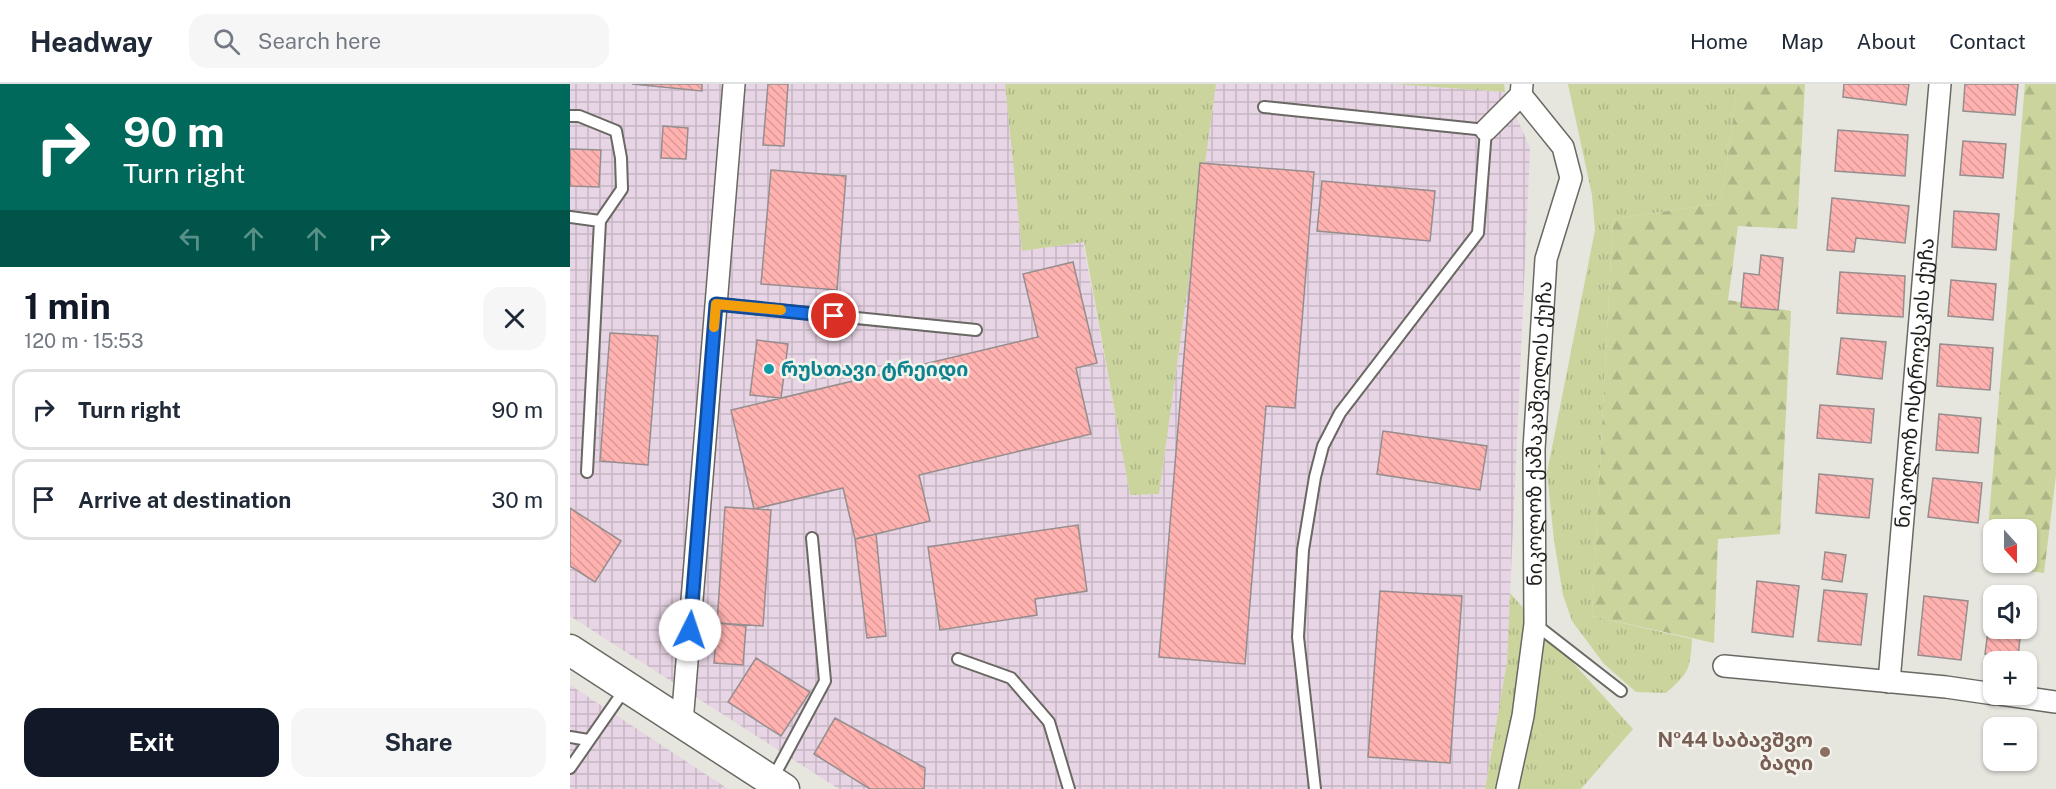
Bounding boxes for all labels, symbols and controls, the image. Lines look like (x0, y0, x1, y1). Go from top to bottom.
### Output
search box (189, 14, 609, 68)
text: Headway (30, 25, 153, 58)
icon: search (210, 25, 243, 58)
text: Search here (258, 28, 381, 54)
text: Home (1690, 29, 1748, 54)
text: Map (1781, 29, 1824, 54)
text: About (1857, 29, 1916, 54)
text: Contact (1949, 29, 2026, 54)
text: 90 m (123, 107, 225, 156)
icon: right (24, 108, 102, 186)
text: Turn right (123, 157, 246, 189)
icon: left (174, 222, 207, 255)
icon: ahead (237, 222, 270, 255)
icon: ahead (300, 222, 333, 255)
icon: right (363, 222, 396, 255)
street label: ნიკოლოზ ოსტროვსკის ქუჩა (1890, 237, 1939, 529)
street label: ნიკოლოზ ქაშაკაშვილის ქუჩა (1522, 280, 1557, 586)
text: 1 min (24, 285, 111, 327)
button: close (483, 287, 546, 350)
pin (808, 290, 859, 341)
icon: arrive (817, 299, 850, 332)
text: 120 m · 15:53 (24, 329, 144, 353)
place label: რუსთავი ტრეიდი (781, 357, 968, 382)
marker: რუსთავი ტრეიდი (762, 362, 776, 376)
icon: right (27, 393, 60, 426)
text: Turn right (78, 397, 181, 423)
text: 90 m (492, 397, 543, 423)
icon: arrive (27, 483, 60, 516)
text: Arrive at destination (78, 487, 291, 513)
text: 30 m (491, 487, 543, 513)
north arrow (1983, 519, 2037, 573)
map controls (1983, 519, 2037, 771)
button: sound (1983, 585, 2037, 639)
position arrow (658, 598, 722, 662)
button: + (1983, 651, 2037, 705)
button: Exit (24, 708, 279, 777)
button: Share (291, 708, 546, 777)
button: − (1983, 717, 2037, 771)
place label: №44 საბავშვო ბაღი (1658, 728, 1813, 776)
marker: №44 საბავშვო ბაღი (1818, 745, 1832, 759)

